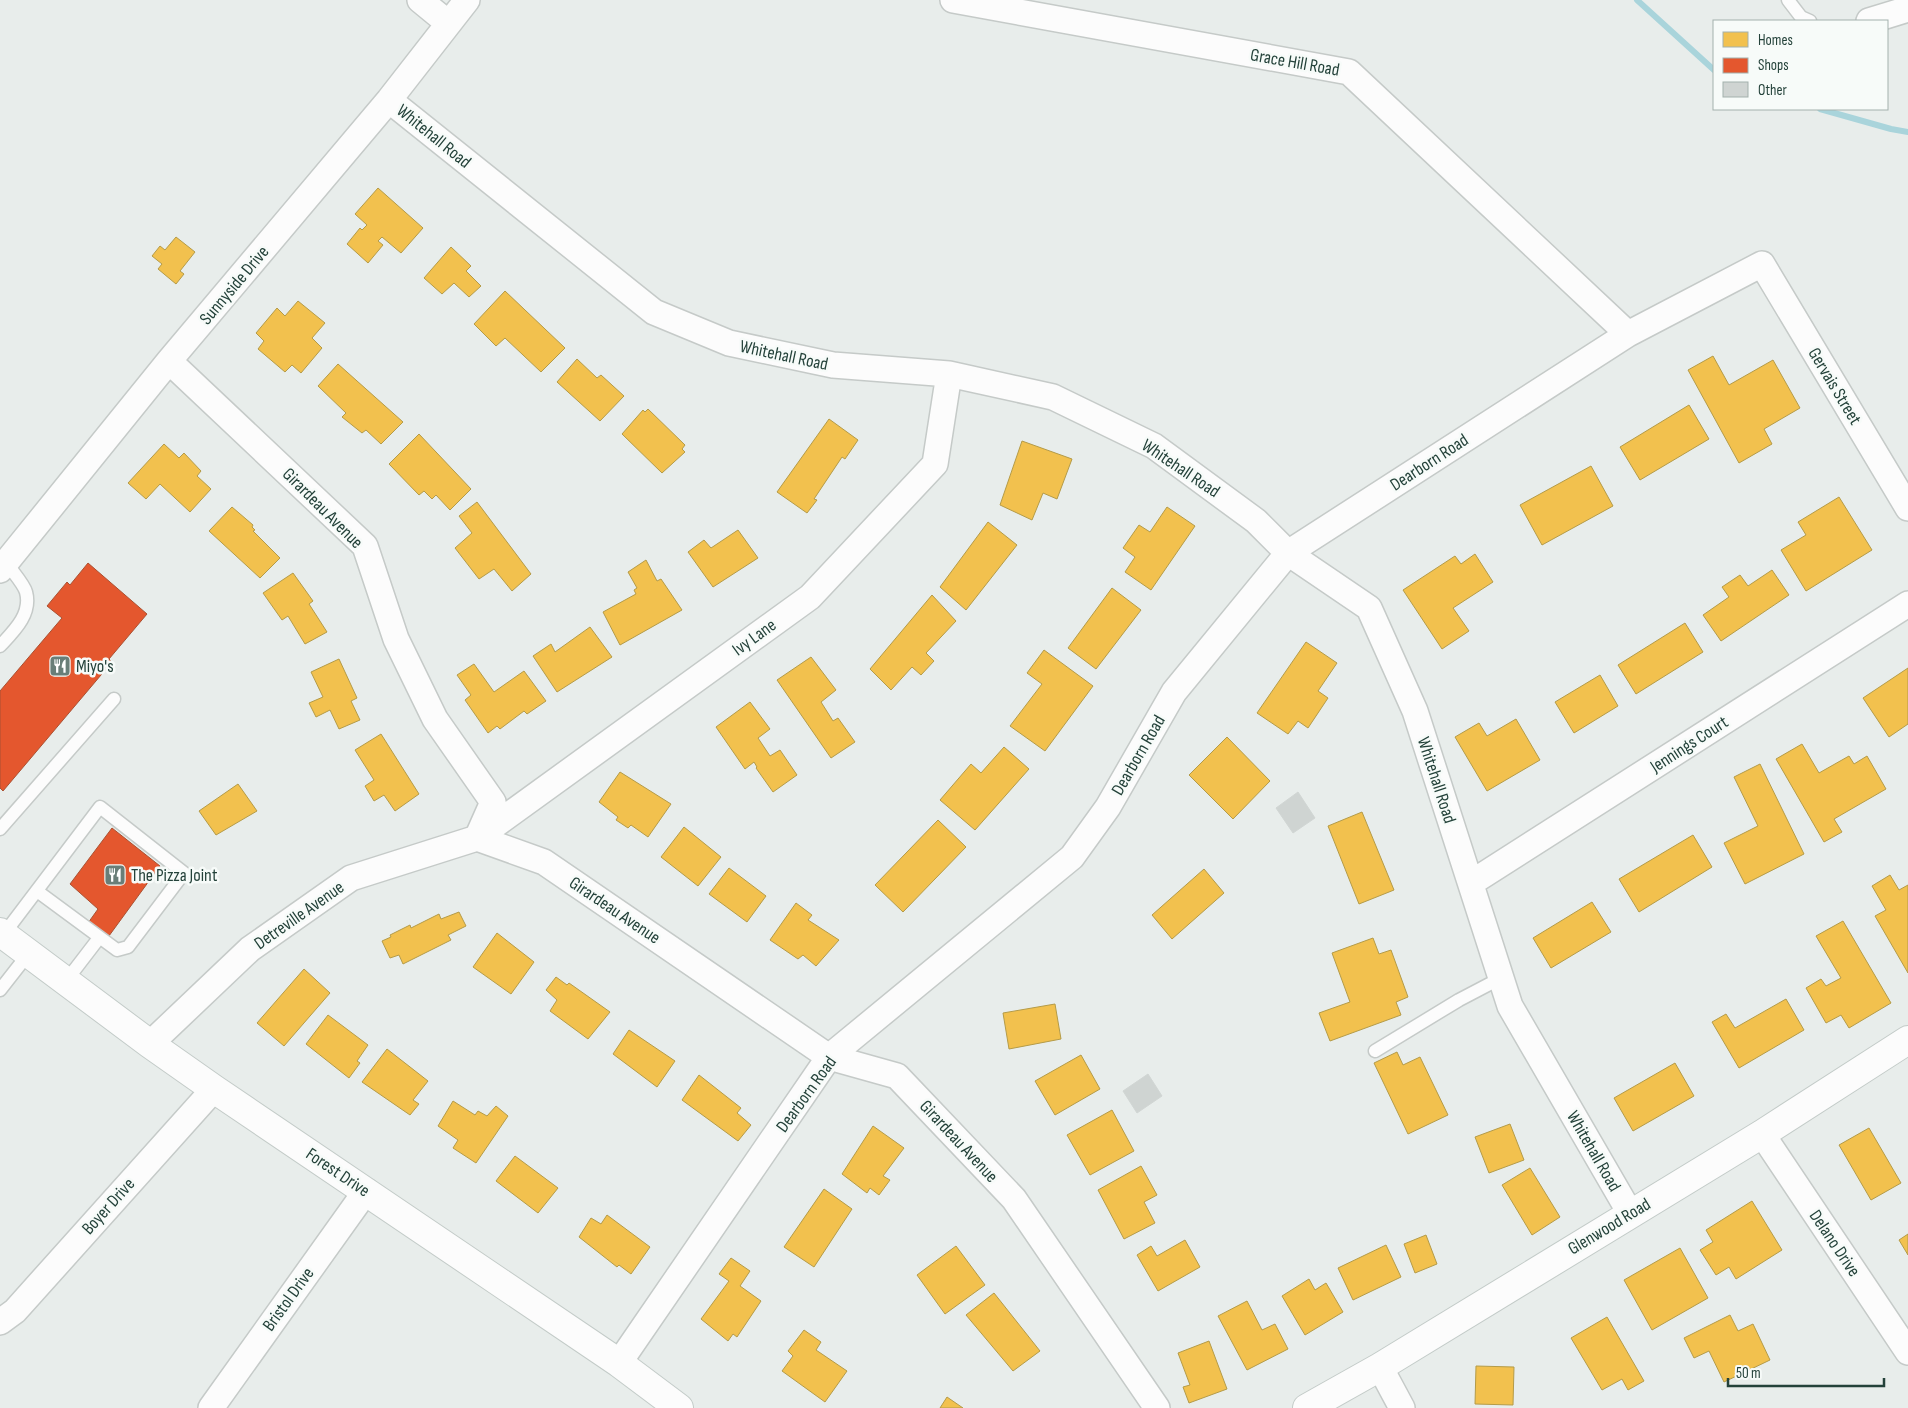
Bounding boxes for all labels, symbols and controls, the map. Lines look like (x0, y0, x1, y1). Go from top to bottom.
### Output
legend (1713, 20, 1888, 110)
text: Homes (1758, 31, 1793, 50)
street label: Grace Hill Road (1249, 44, 1341, 81)
text: Shops (1758, 56, 1789, 75)
text: Other (1758, 81, 1787, 100)
street label: Whitehall Road (392, 100, 475, 173)
street label: Sunnyside Drive (195, 242, 273, 329)
street label: Whitehall Road (738, 336, 830, 375)
street label: Gervais Street (1803, 344, 1866, 429)
street label: Dearborn Road (1386, 429, 1472, 495)
street label: Whitehall Road (1138, 435, 1224, 502)
street label: Girardeau Avenue (278, 464, 367, 553)
street label: Ivy Lane (728, 615, 780, 660)
restaurant icon: Miyo's (48, 654, 72, 678)
place label: Miyo's (76, 656, 114, 677)
street label: Jennings Court (1646, 711, 1732, 778)
street label: Dearborn Road (1107, 712, 1170, 799)
street label: Whitehall Road (1413, 734, 1460, 826)
restaurant icon: The Pizza Joint (103, 863, 127, 887)
place label: The Pizza Joint (131, 865, 218, 886)
street label: Girardeau Avenue (565, 872, 664, 949)
street label: Detreville Avenue (250, 877, 348, 954)
street label: Dearborn Road (772, 1052, 841, 1136)
street label: Girardeau Avenue (915, 1096, 1002, 1187)
street label: Whitehall Road (1562, 1107, 1625, 1195)
street label: Forest Drive (302, 1143, 374, 1201)
street label: Boyer Drive (78, 1174, 139, 1239)
street label: Glenwood Road (1564, 1194, 1654, 1259)
street label: Delano Drive (1805, 1206, 1864, 1281)
street label: Bristol Drive (258, 1263, 318, 1335)
scale bar (1728, 1356, 1884, 1388)
text: 50 m (1736, 1364, 1761, 1383)

